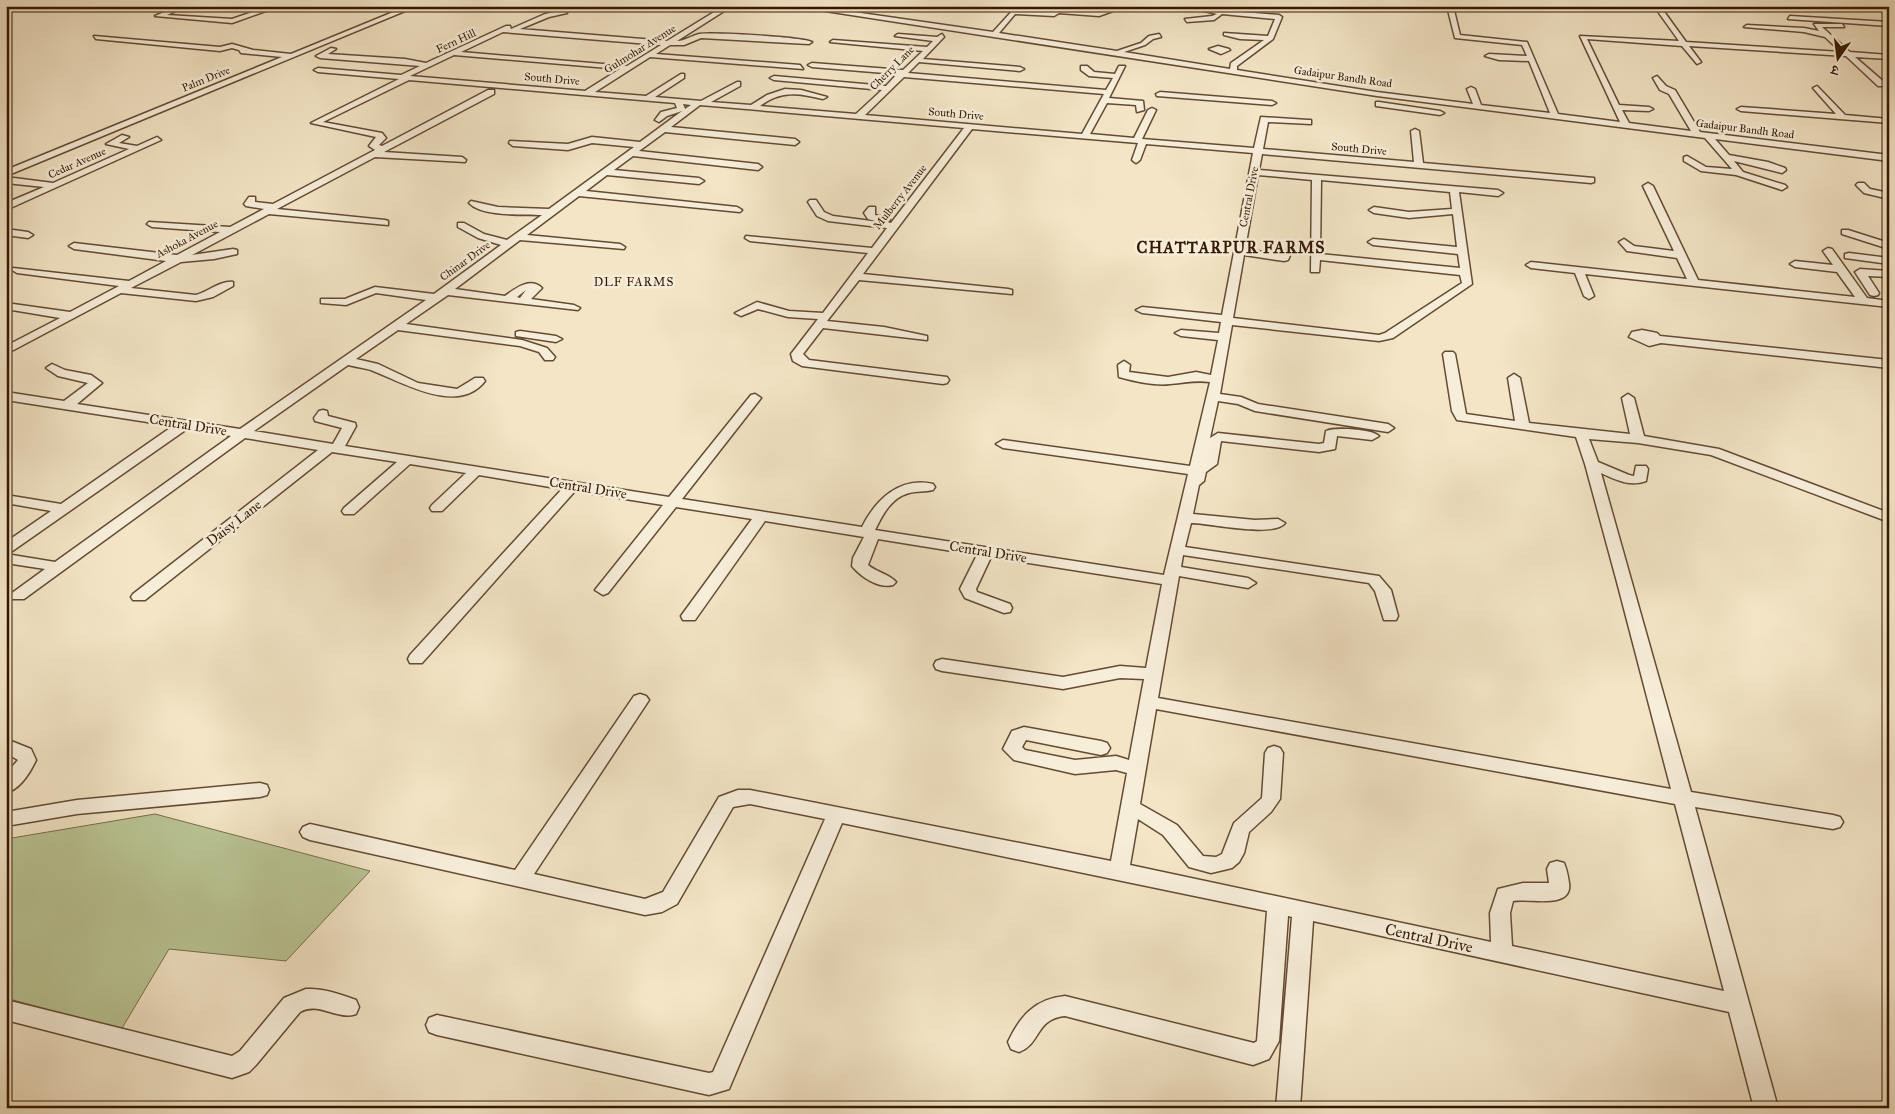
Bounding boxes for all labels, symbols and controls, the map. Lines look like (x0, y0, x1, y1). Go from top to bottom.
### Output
street label: Gulmohar Avenue (602, 22, 679, 76)
street label: Fern Hill (434, 26, 478, 56)
north arrow (1812, 32, 1862, 82)
street label: Cherry Lane (867, 43, 917, 93)
text: उ (1829, 61, 1841, 79)
street label: Palm Drive (180, 63, 232, 95)
street label: Gadaipur Bandh Road (1293, 64, 1393, 90)
street label: South Drive (524, 70, 581, 88)
street label: South Drive (928, 105, 985, 123)
street label: Gadaipur Bandh Road (1695, 117, 1795, 142)
street label: South Drive (1331, 140, 1388, 158)
street label: Cedar Avenue (46, 144, 108, 182)
street label: Mulberry Avenue (871, 162, 930, 232)
street label: Central Drive (1237, 165, 1261, 228)
street label: Ashoka Avenue (153, 217, 221, 261)
street label: Chinar Drive (437, 238, 493, 284)
district label: CHATTARPUR FARMS (1137, 238, 1325, 257)
district label: DLF FARMS (594, 275, 674, 289)
street label: Central Drive (148, 410, 228, 440)
street label: Central Drive (548, 473, 628, 503)
street label: Daisy Lane (203, 496, 265, 550)
street label: Central Drive (948, 537, 1028, 567)
street label: Central Drive (1383, 919, 1475, 957)

